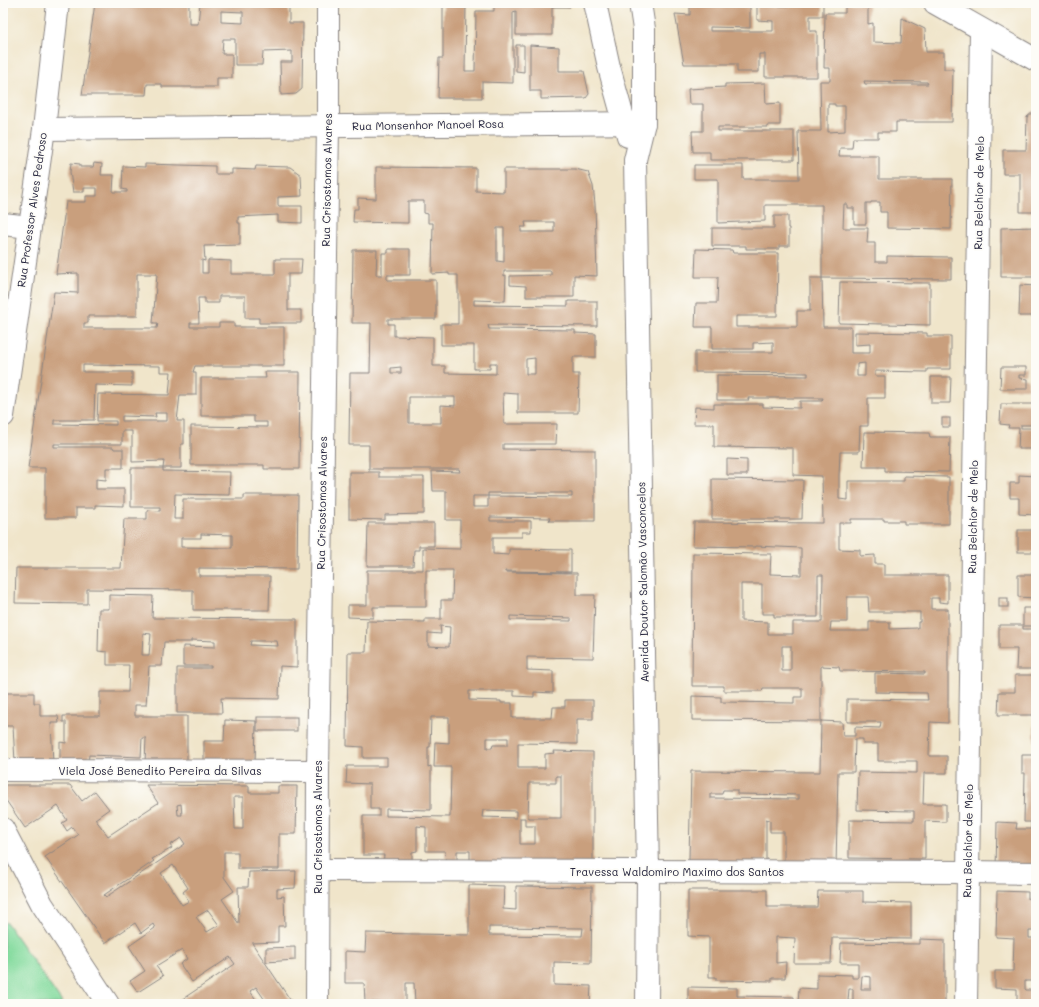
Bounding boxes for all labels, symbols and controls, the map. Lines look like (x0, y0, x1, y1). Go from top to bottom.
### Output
street label: Rua Crisostomos Alvares (318, 113, 335, 247)
street label: Rua Monsenhor Manoel Rosa (352, 116, 504, 133)
street label: Rua Professor Alves Pedroso (13, 131, 50, 288)
street label: Rua Belchior de Melo (970, 136, 987, 250)
street label: Rua Crisostomos Alvares (313, 436, 330, 570)
street label: Rua Belchior de Melo (964, 460, 981, 574)
street label: Avenida Doutor Salomão Vasconcelos (633, 482, 652, 682)
street label: Rua Crisostomos Alvares (310, 760, 325, 894)
street label: Viela José Benedito Pereira da Silvas (58, 763, 262, 778)
street label: Rua Belchior de Melo (959, 784, 976, 898)
street label: Travessa Waldomiro Maximo dos Santos (570, 864, 784, 879)

